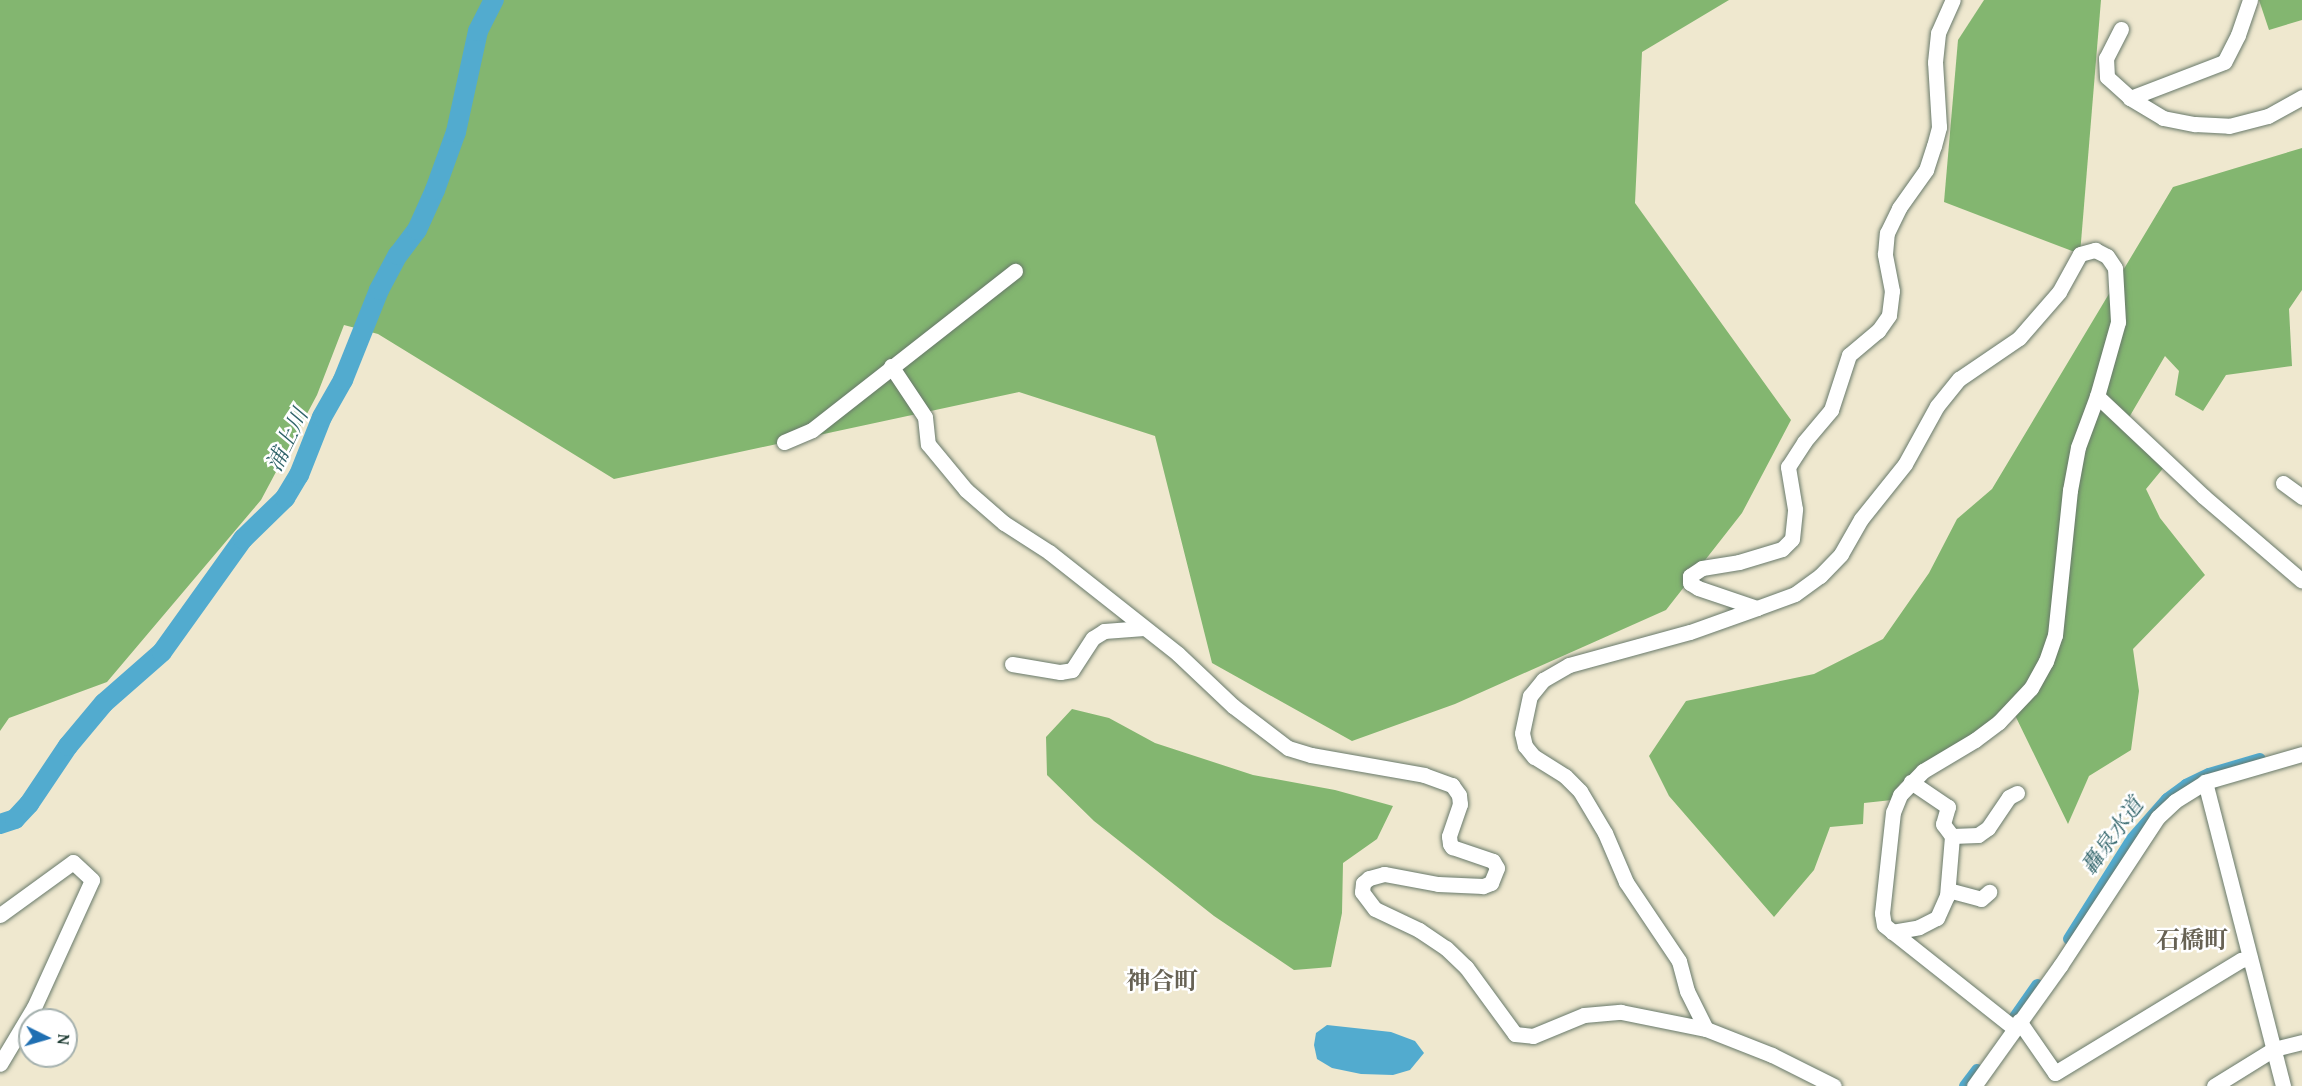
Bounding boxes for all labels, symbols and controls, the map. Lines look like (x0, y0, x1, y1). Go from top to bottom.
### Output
water label: 浦上川 (261, 405, 313, 475)
water label: 轟泉水道 (2075, 793, 2149, 879)
district label: 石橋町 (2156, 926, 2228, 954)
district label: 神合町 (1126, 967, 1198, 995)
north arrow (18, 1008, 78, 1068)
text: N (52, 1033, 76, 1046)

